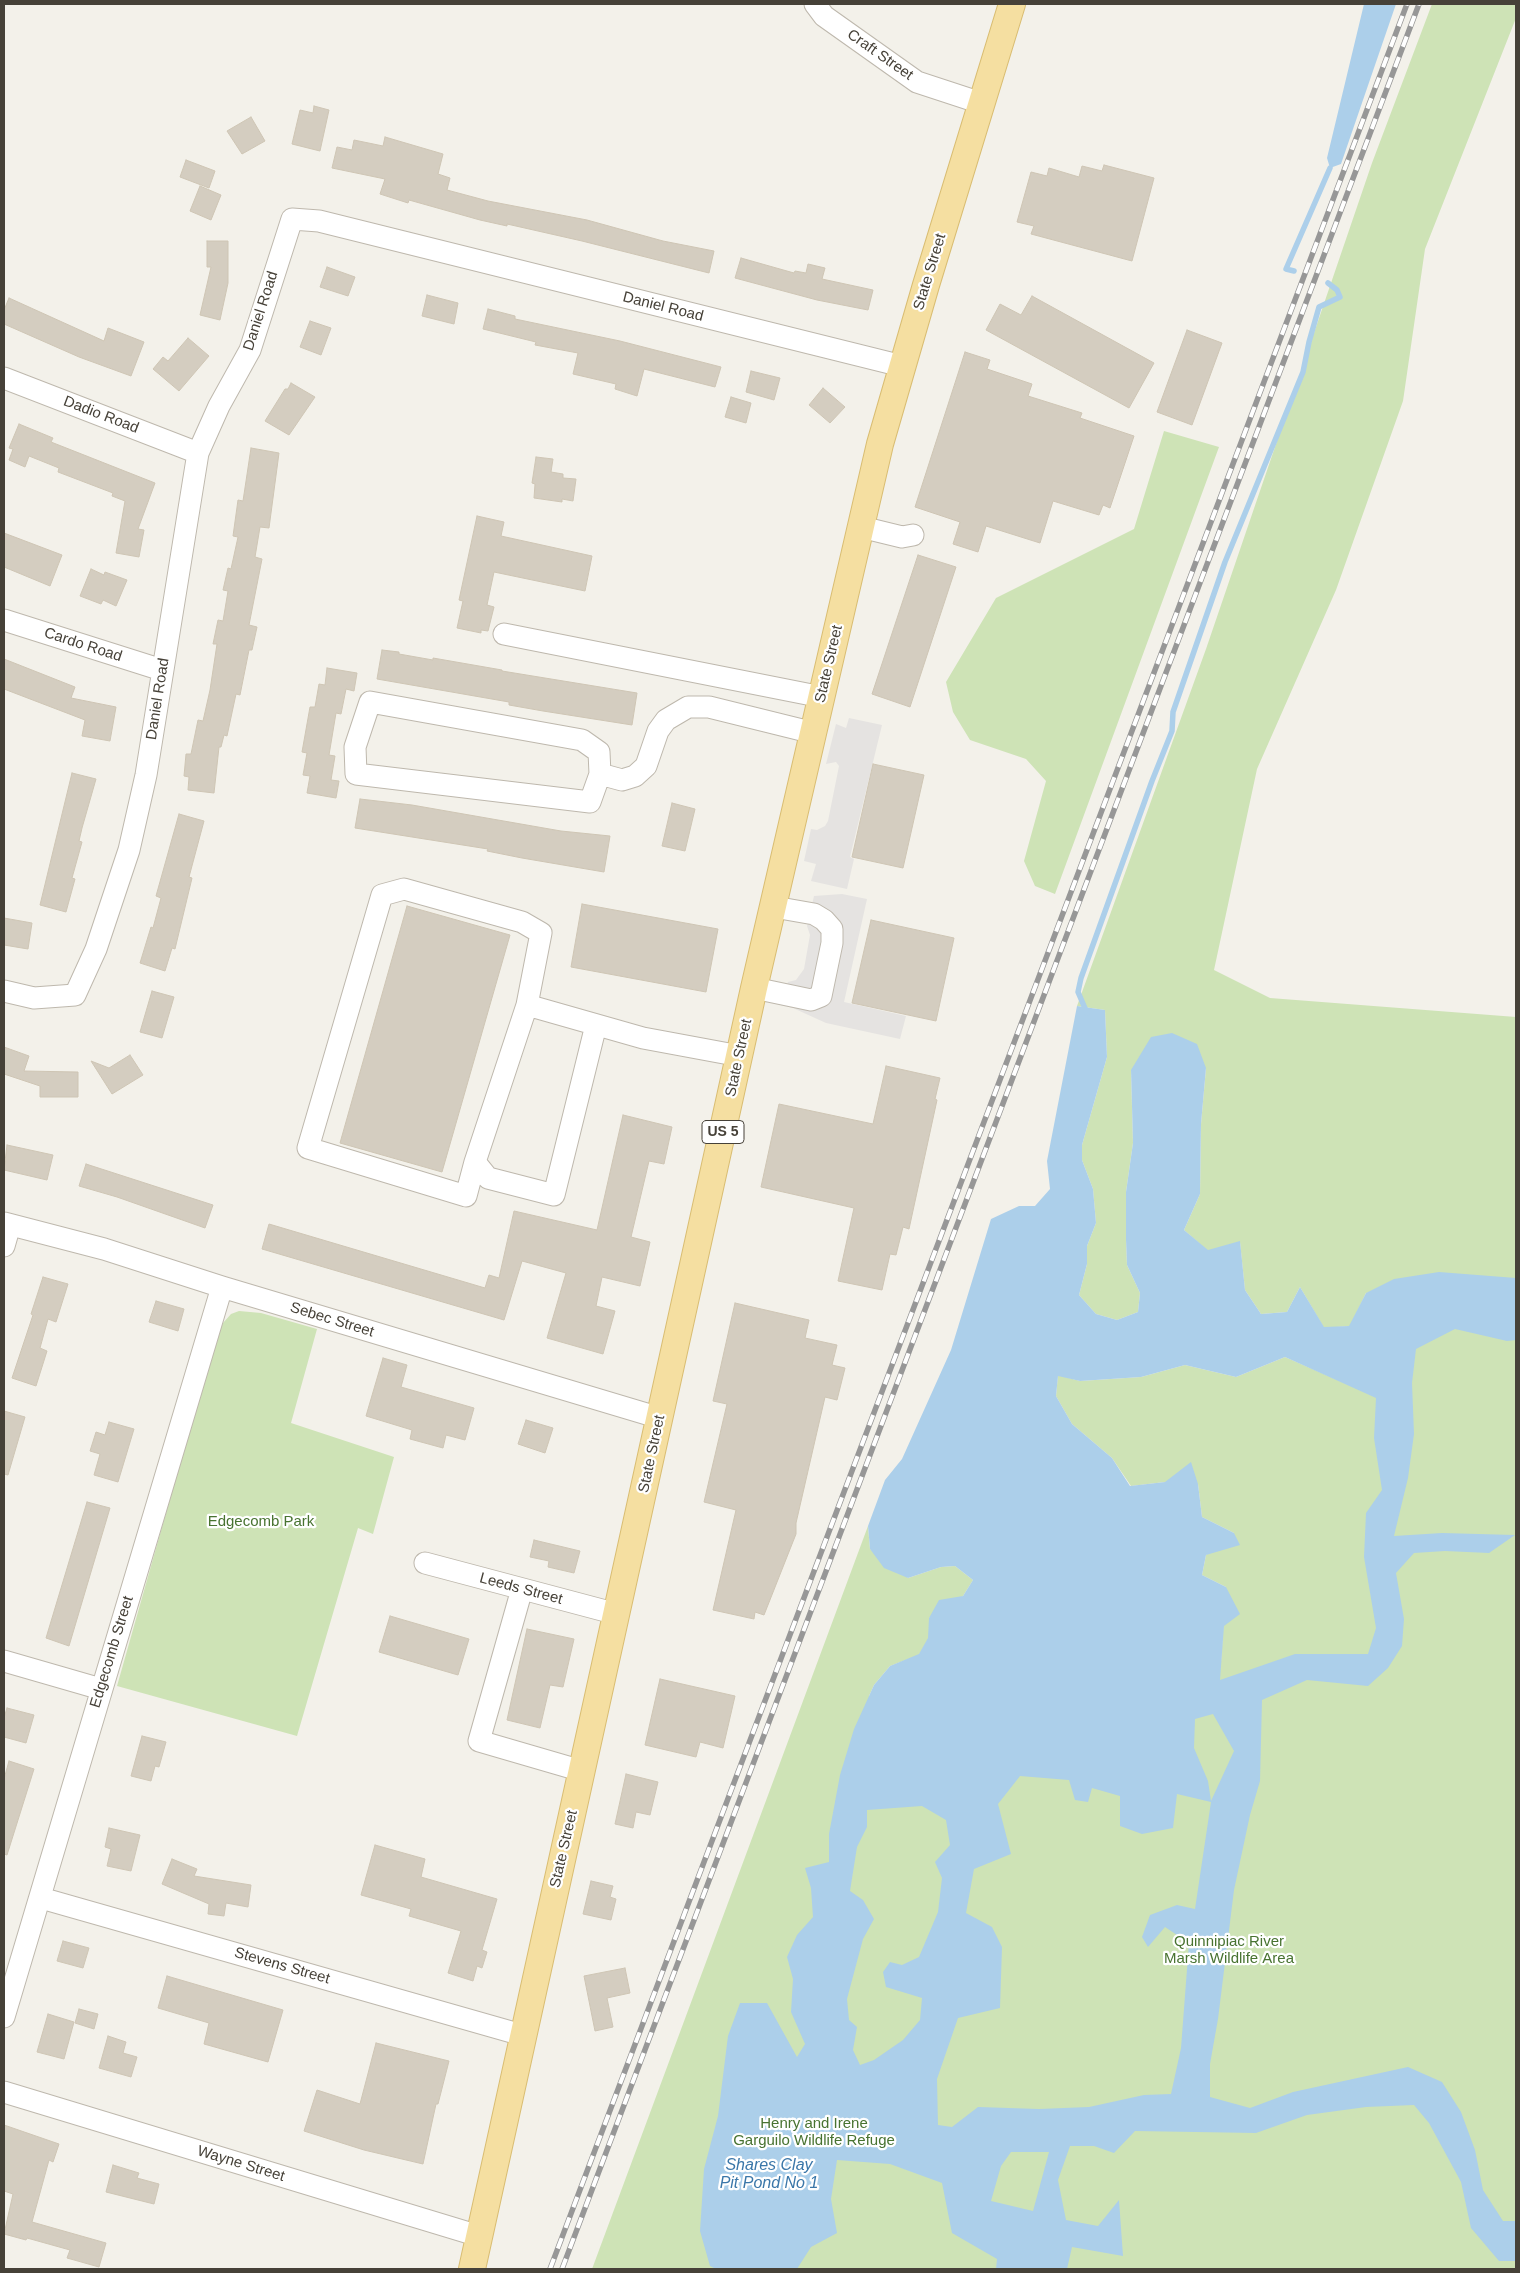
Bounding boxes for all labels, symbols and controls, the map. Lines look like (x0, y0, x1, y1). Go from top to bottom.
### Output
street label: Craft Street (843, 26, 917, 84)
street label: State Street (910, 231, 950, 313)
street label: Daniel Road (240, 269, 282, 353)
street label: Daniel Road (621, 288, 705, 326)
street label: Dadio Road (61, 392, 141, 438)
street label: State Street (811, 623, 847, 705)
street label: Cardo Road (42, 624, 124, 666)
street label: Daniel Road (143, 657, 173, 741)
street label: State Street (722, 1017, 756, 1099)
road number: US 5 (702, 1120, 744, 1144)
street label: Sebec Street (288, 1299, 376, 1341)
street label: State Street (635, 1413, 669, 1495)
park label: Edgecomb Park (208, 1513, 314, 1531)
street label: Leeds Street (478, 1569, 564, 1609)
street label: Edgecomb Street (86, 1594, 138, 1710)
street label: State Street (546, 1808, 582, 1890)
park label: Quinnipiac River Marsh Wildlife Area (1164, 1933, 1294, 1968)
street label: Stevens Street (232, 1944, 332, 1988)
park label: Henry and Irene Garguilo Wildlife Refuge (733, 2115, 895, 2150)
street label: Wayne Street (195, 2142, 287, 2186)
water label: Shares Clay Pit Pond No 1 (720, 2156, 818, 2194)

